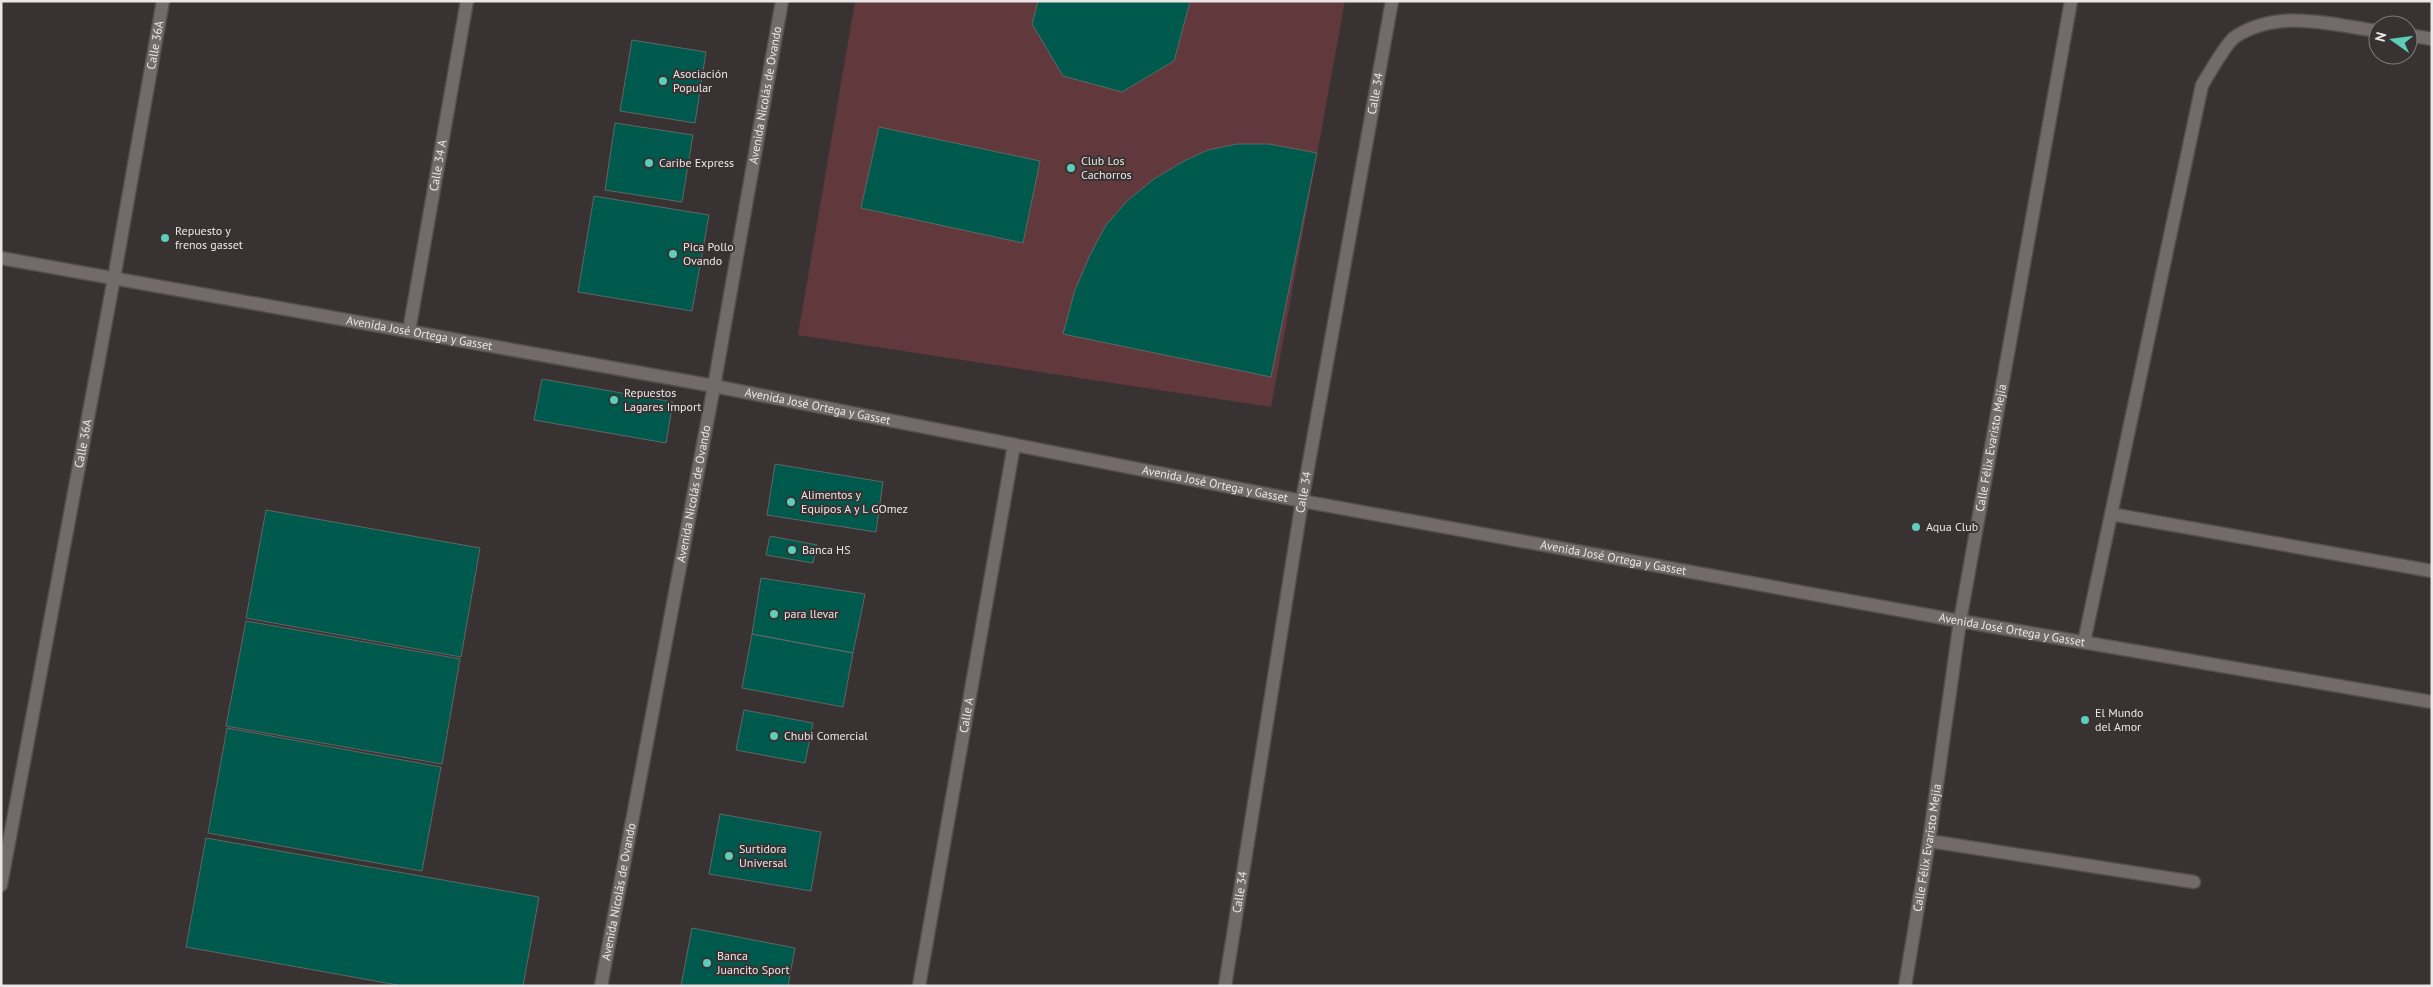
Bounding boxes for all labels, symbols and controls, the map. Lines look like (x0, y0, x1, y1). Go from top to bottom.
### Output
north arrow (2368, 15, 2418, 65)
street label: Calle 36A (143, 19, 166, 70)
street label: Avenida Nicolás de Ovando (745, 25, 784, 165)
text: N (2371, 30, 2390, 43)
place label: Asociación Popular (673, 66, 728, 95)
street label: Calle 34 (1364, 71, 1386, 116)
marker: Asociación Popular (657, 75, 669, 87)
street label: Calle 34 A (426, 139, 449, 192)
place label: Club Los Cachorros (1081, 153, 1132, 182)
place label: Caribe Express (659, 155, 734, 170)
marker: Caribe Express (643, 157, 655, 169)
marker: Club Los Cachorros (1065, 162, 1077, 174)
place label: Repuesto y frenos gasset (175, 223, 243, 252)
marker: Repuesto y frenos gasset (159, 232, 171, 244)
place label: Pica Pollo Ovando (683, 239, 734, 268)
marker: Pica Pollo Ovando (667, 248, 679, 260)
street label: Avenida José Ortega y Gasset (345, 312, 494, 353)
street label: Calle Félix Evaristo Mejía (1972, 383, 2009, 513)
street label: Avenida José Ortega y Gasset (744, 384, 892, 427)
place label: Repuestos Lagares Import (624, 385, 701, 414)
marker: Repuestos Lagares Import (608, 394, 620, 406)
street label: Calle 36A (71, 418, 95, 469)
street label: Avenida Nicolás de Ovando (673, 424, 714, 563)
street label: Avenida José Ortega y Gasset (1141, 462, 1289, 505)
street label: Calle 34 (1292, 470, 1314, 514)
place label: Alimentos y Equipos A y L GOmez (801, 487, 908, 516)
marker: Alimentos y Equipos A y L GOmez (785, 496, 797, 508)
place label: Aqua Club (1926, 519, 1978, 534)
marker: Aqua Club (1910, 521, 1922, 533)
street label: Avenida José Ortega y Gasset (1539, 537, 1688, 578)
place label: Banca HS (802, 542, 851, 557)
marker: Banca HS (786, 544, 798, 556)
place label: para llevar (784, 606, 838, 621)
marker: para llevar (768, 608, 780, 620)
street label: Avenida José Ortega y Gasset (1938, 609, 2086, 649)
street label: Calle A (956, 696, 977, 734)
place label: El Mundo del Amor (2095, 705, 2144, 734)
marker: El Mundo del Amor (2079, 714, 2091, 726)
place label: Chubi Comercial (784, 728, 868, 743)
marker: Chubi Comercial (768, 730, 780, 742)
street label: Calle Félix Evaristo Mejía (1909, 783, 1944, 913)
street label: Avenida Nicolás de Ovando (598, 822, 639, 961)
place label: Surtidora Universal (739, 841, 787, 870)
marker: Surtidora Universal (723, 850, 735, 862)
street label: Calle 34 (1229, 870, 1250, 914)
place label: Banca Juancito Sport (716, 948, 789, 977)
marker: Banca Juancito Sport (701, 957, 713, 969)

